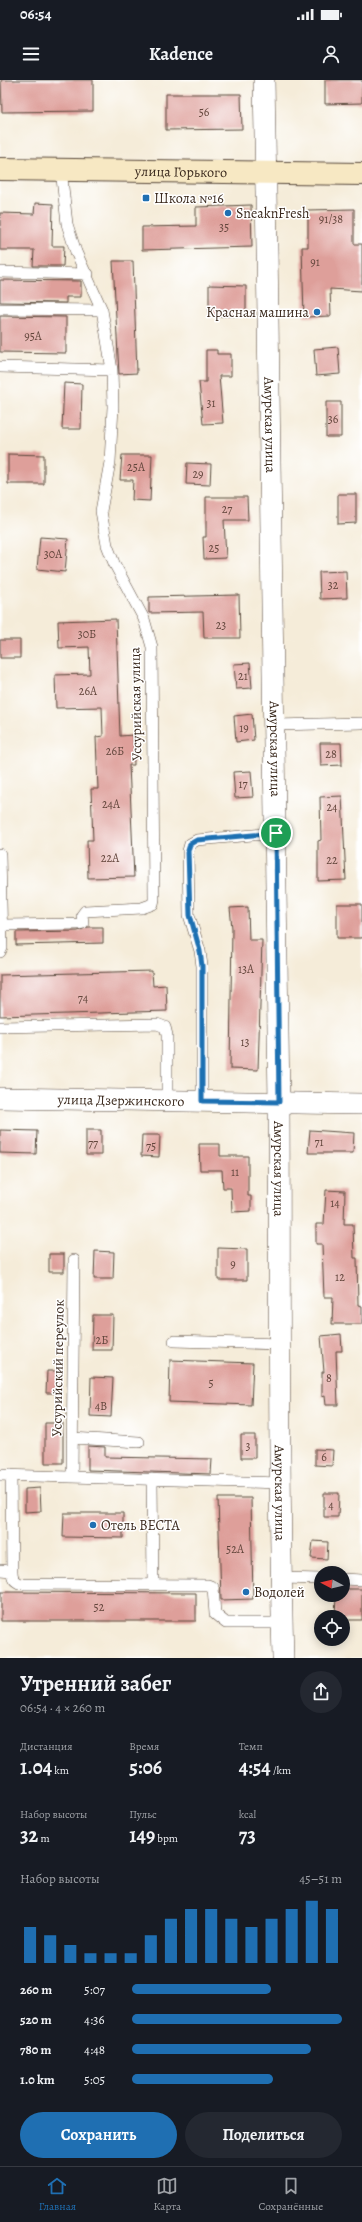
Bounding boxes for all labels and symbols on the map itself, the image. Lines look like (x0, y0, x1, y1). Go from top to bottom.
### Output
house number: 56 (199, 104, 210, 120)
street label: улица Горького (134, 161, 227, 182)
place label: Школа №16 (154, 189, 224, 208)
marker: Школа №16 (141, 193, 151, 203)
place label: SneaknFresh (236, 204, 310, 223)
marker: SneaknFresh (223, 208, 233, 218)
house number: 91/38 (319, 211, 343, 227)
house number: 35 (219, 219, 229, 235)
house number: 91 (310, 254, 320, 270)
place label: Красная машина (206, 303, 310, 322)
marker: Красная машина (312, 307, 322, 317)
house number: 95А (24, 328, 43, 344)
street label: Амурская улица (260, 376, 281, 474)
house number: 31 (206, 395, 216, 411)
house number: 36 (328, 411, 339, 427)
house number: 25А (127, 459, 146, 475)
house number: 29 (192, 466, 204, 482)
house number: 27 (222, 501, 233, 517)
house number: 25 (209, 540, 219, 556)
house number: 30А (44, 546, 63, 562)
house number: 32 (328, 577, 339, 593)
house number: 23 (216, 617, 226, 633)
house number: 30Б (78, 626, 96, 642)
street label: Уссурийская улица (125, 646, 146, 761)
house number: 21 (238, 668, 248, 684)
house number: 26А (79, 683, 98, 699)
street label: Амурская улица (265, 700, 286, 798)
house number: 19 (239, 720, 249, 736)
house number: 26Б (106, 743, 124, 759)
house number: 28 (325, 746, 337, 762)
house number: 17 (238, 776, 249, 792)
house number: 24А (102, 796, 121, 812)
house number: 24 (326, 799, 338, 815)
pin (259, 816, 293, 850)
house number: 22А (101, 850, 120, 866)
house number: 22 (326, 852, 338, 868)
house number: 13А (238, 961, 255, 977)
house number: 74 (78, 990, 89, 1006)
house number: 13 (240, 1034, 250, 1050)
street label: улица Дзержинского (56, 1089, 185, 1111)
street label: Амурская улица (270, 1120, 289, 1217)
house number: 71 (314, 1134, 324, 1150)
house number: 77 (88, 1135, 99, 1151)
house number: 75 (146, 1138, 156, 1154)
house number: 11 (231, 1164, 239, 1180)
house number: 14 (330, 1195, 340, 1211)
house number: 9 (230, 1256, 236, 1272)
house number: 12 (335, 1269, 345, 1285)
street label: Уссурийский переулок (47, 1299, 69, 1437)
house number: 2Б (96, 1332, 108, 1348)
house number: 8 (326, 1370, 332, 1386)
house number: 5 (208, 1375, 214, 1391)
house number: 4В (95, 1398, 107, 1414)
house number: 3 (246, 1438, 251, 1454)
street label: Амурская улица (270, 1444, 290, 1541)
house number: 6 (321, 1449, 327, 1465)
house number: 4 (328, 1497, 334, 1513)
place label: Отель ВЕСТА (101, 1516, 181, 1535)
marker: Отель ВЕСТА (88, 1520, 98, 1530)
house number: 52А (226, 1541, 245, 1557)
north arrow (314, 1566, 350, 1602)
place label: Водолей (254, 1583, 305, 1602)
marker: Водолей (241, 1587, 251, 1597)
house number: 52 (94, 1599, 105, 1615)

